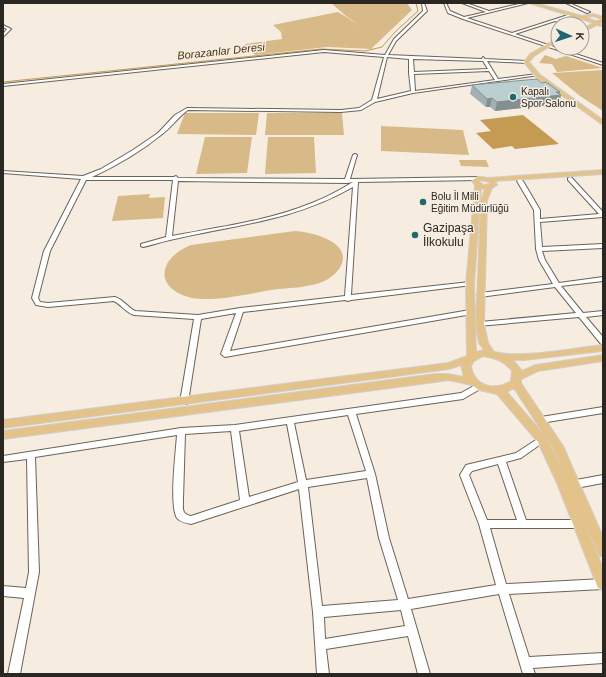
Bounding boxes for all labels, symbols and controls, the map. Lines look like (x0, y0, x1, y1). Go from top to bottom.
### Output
north arrow (550, 16, 590, 56)
text: K (574, 32, 586, 41)
water label: Borazanlar Deresi (177, 40, 266, 62)
place label: Kapalı Spor Salonu (521, 86, 576, 109)
marker: Kapalı Spor Salonu (508, 92, 518, 102)
place label: Bolu İl Milli Eğitim Müdürlüğü (431, 190, 509, 214)
marker: Bolu İl Milli Eğitim Müdürlüğü (418, 197, 428, 207)
place label: Gazipaşa İlkokulu (423, 221, 474, 249)
marker: Gazipaşa İlkokulu (410, 230, 420, 240)

